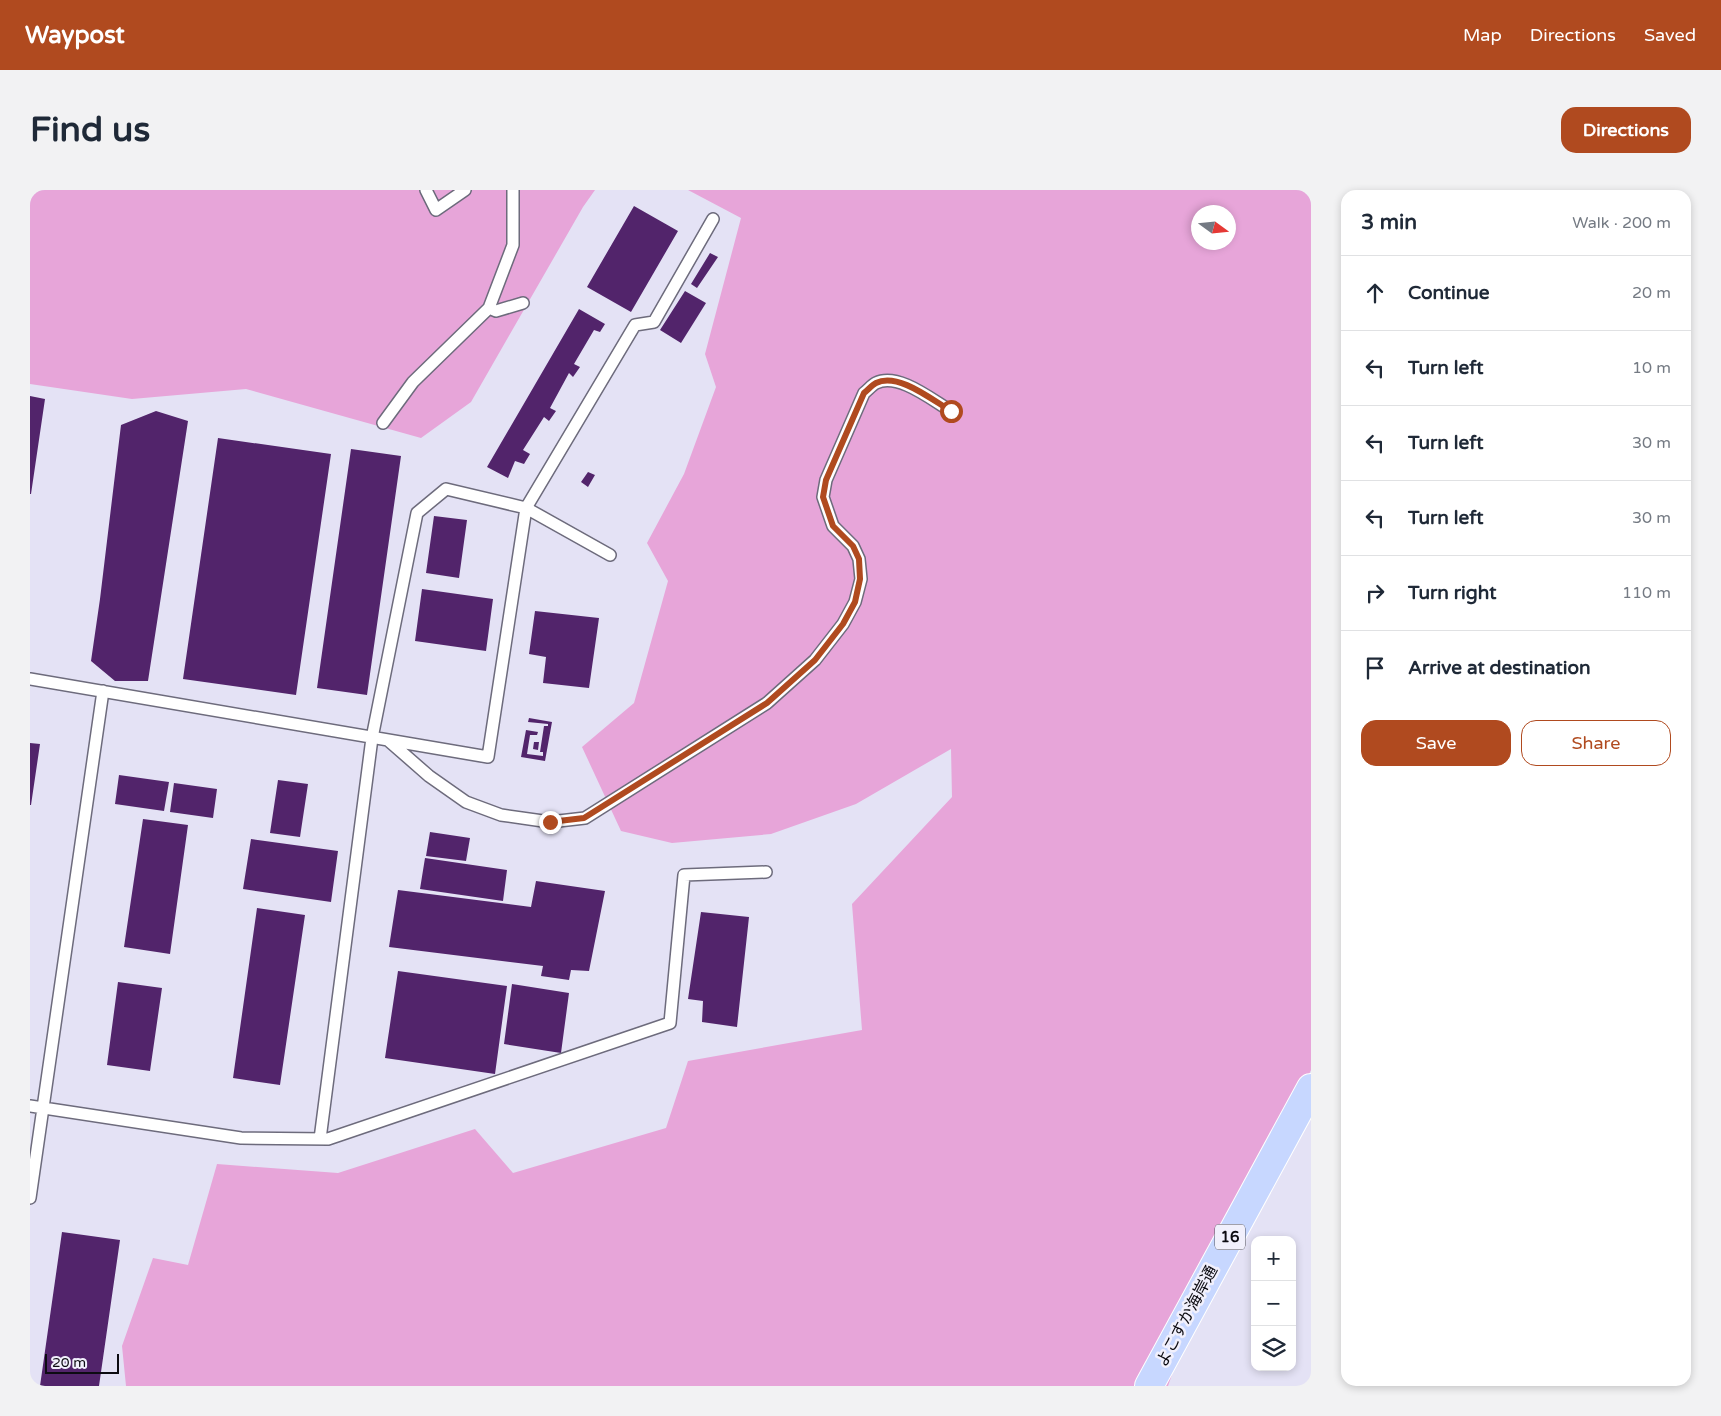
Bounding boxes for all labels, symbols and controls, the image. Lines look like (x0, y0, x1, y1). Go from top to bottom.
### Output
text: Waypost (25, 21, 125, 50)
text: Map (1463, 24, 1502, 46)
text: Directions (1530, 24, 1616, 46)
text: Saved (1644, 24, 1696, 46)
button: Directions (1561, 107, 1691, 153)
text: Find us (30, 109, 150, 151)
north arrow (1191, 205, 1236, 250)
text: 3 min (1361, 210, 1417, 235)
text: Walk · 200 m (1572, 213, 1671, 233)
icon: ahead (1361, 279, 1389, 307)
text: Continue (1408, 282, 1490, 304)
text: 20 m (1632, 283, 1671, 303)
icon: left (1361, 354, 1389, 382)
text: Turn left (1408, 357, 1484, 379)
text: 10 m (1632, 358, 1671, 378)
route start (940, 400, 963, 423)
icon: left (1361, 429, 1389, 457)
text: Turn left (1408, 432, 1484, 454)
text: 30 m (1632, 433, 1671, 453)
icon: left (1361, 504, 1389, 532)
text: Turn left (1408, 507, 1484, 529)
text: 30 m (1632, 508, 1671, 528)
icon: right (1361, 579, 1389, 607)
text: Turn right (1408, 582, 1496, 604)
text: 110 m (1622, 583, 1671, 603)
icon: arrive (1361, 654, 1389, 682)
text: Arrive at destination (1408, 657, 1591, 679)
button: Save (1361, 720, 1511, 766)
button: Share (1521, 720, 1671, 766)
route end (539, 811, 562, 834)
road number: 16 (1215, 1224, 1245, 1250)
map controls (1251, 1236, 1296, 1371)
button: + (1251, 1236, 1296, 1281)
street label: よこすか海岸通 (1152, 1262, 1222, 1370)
button: − (1251, 1281, 1296, 1326)
button: layers (1251, 1326, 1296, 1371)
scale bar (45, 1351, 119, 1374)
text: 20 m (52, 1354, 86, 1371)

